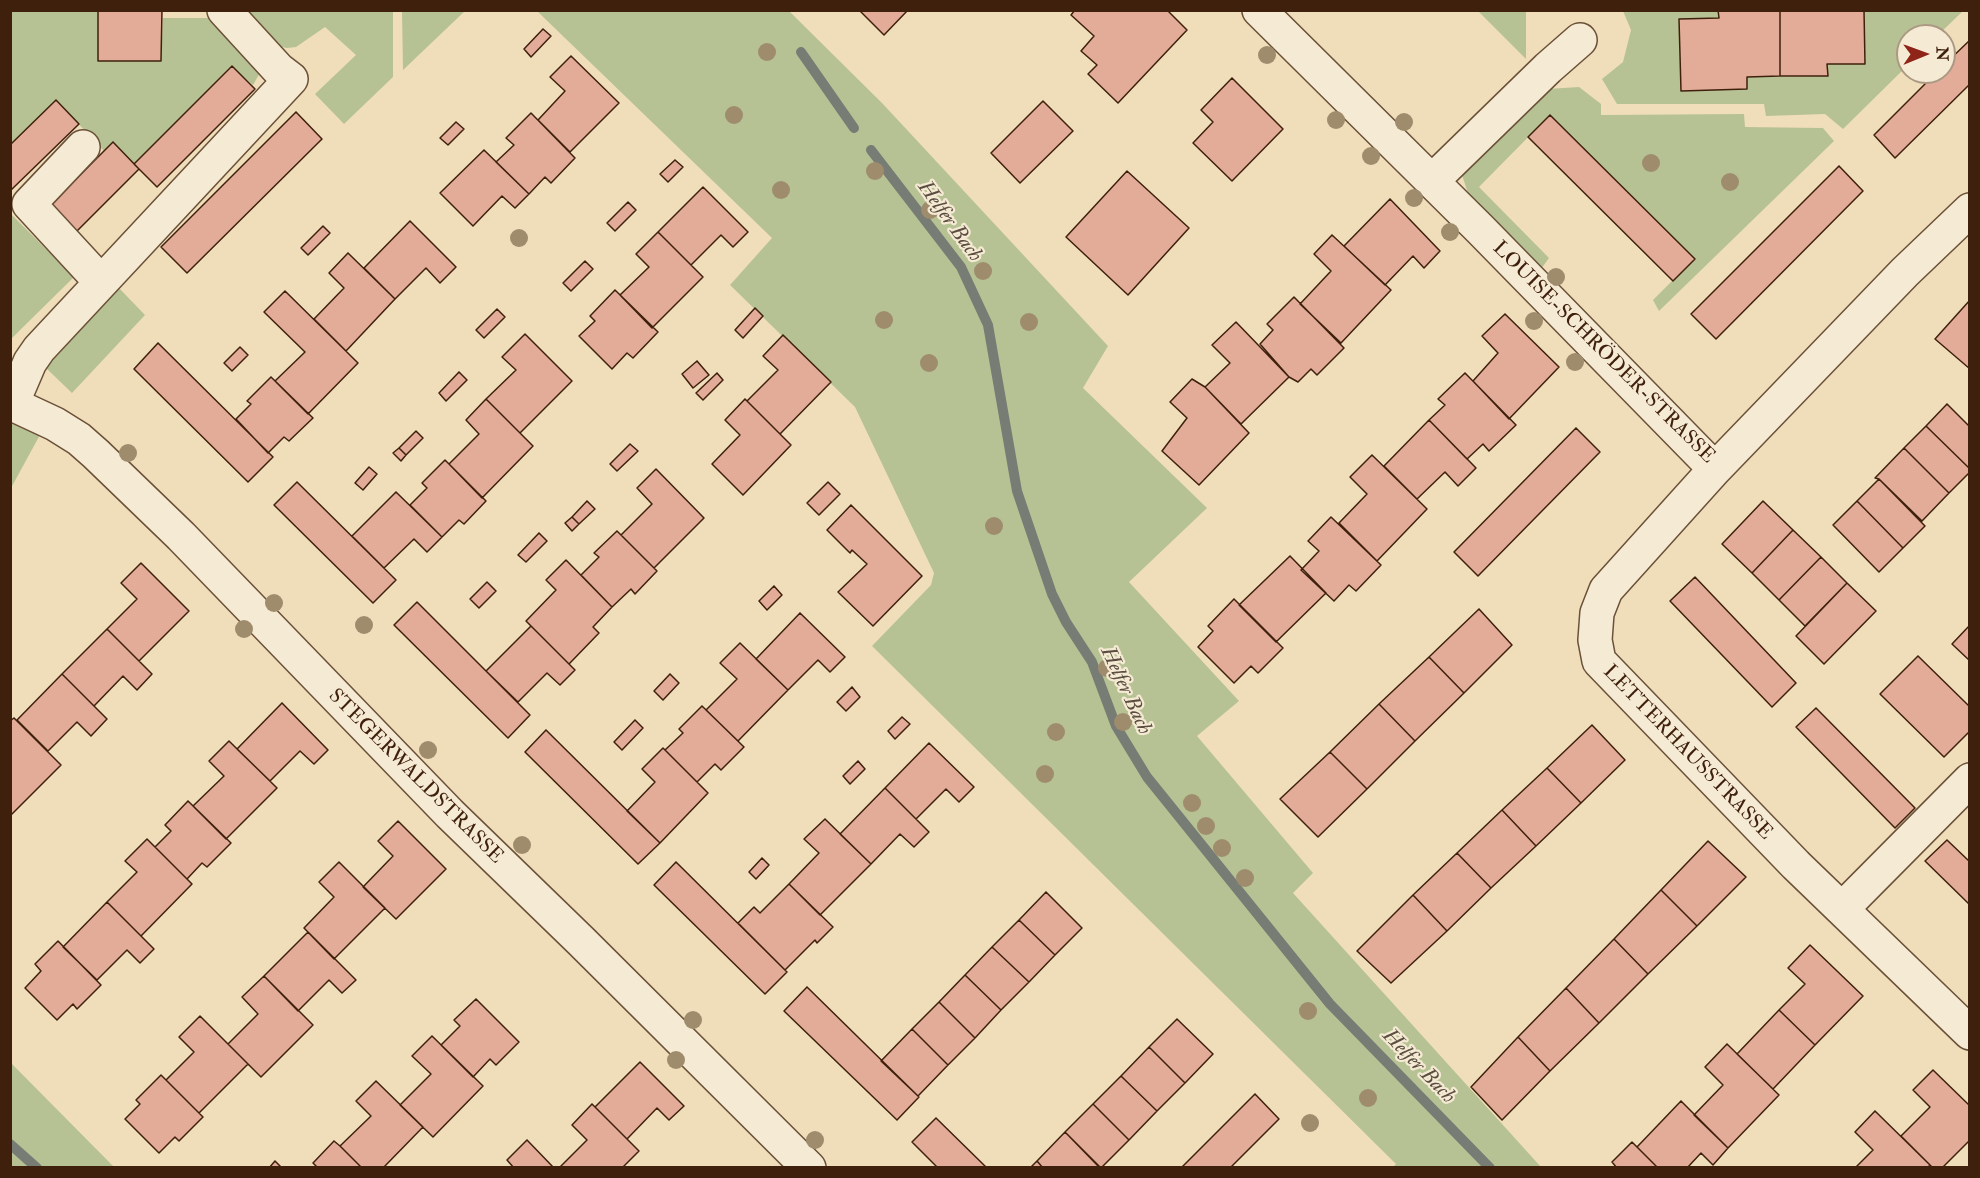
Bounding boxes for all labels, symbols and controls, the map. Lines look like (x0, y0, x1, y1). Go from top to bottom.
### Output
north arrow (1896, 24, 1956, 84)
text: N (1932, 46, 1952, 61)
water label: Helfer Bach (911, 177, 987, 267)
street label: LOUISE-SCHRÖDER-STRASSE (1487, 237, 1719, 469)
water label: Helfer Bach (1094, 643, 1156, 739)
street label: LETTERHAUSSTRASSE (1597, 661, 1777, 845)
street label: STEGERWALDSTRASSE (323, 685, 507, 869)
water label: Helfer Bach (1376, 1024, 1460, 1110)

